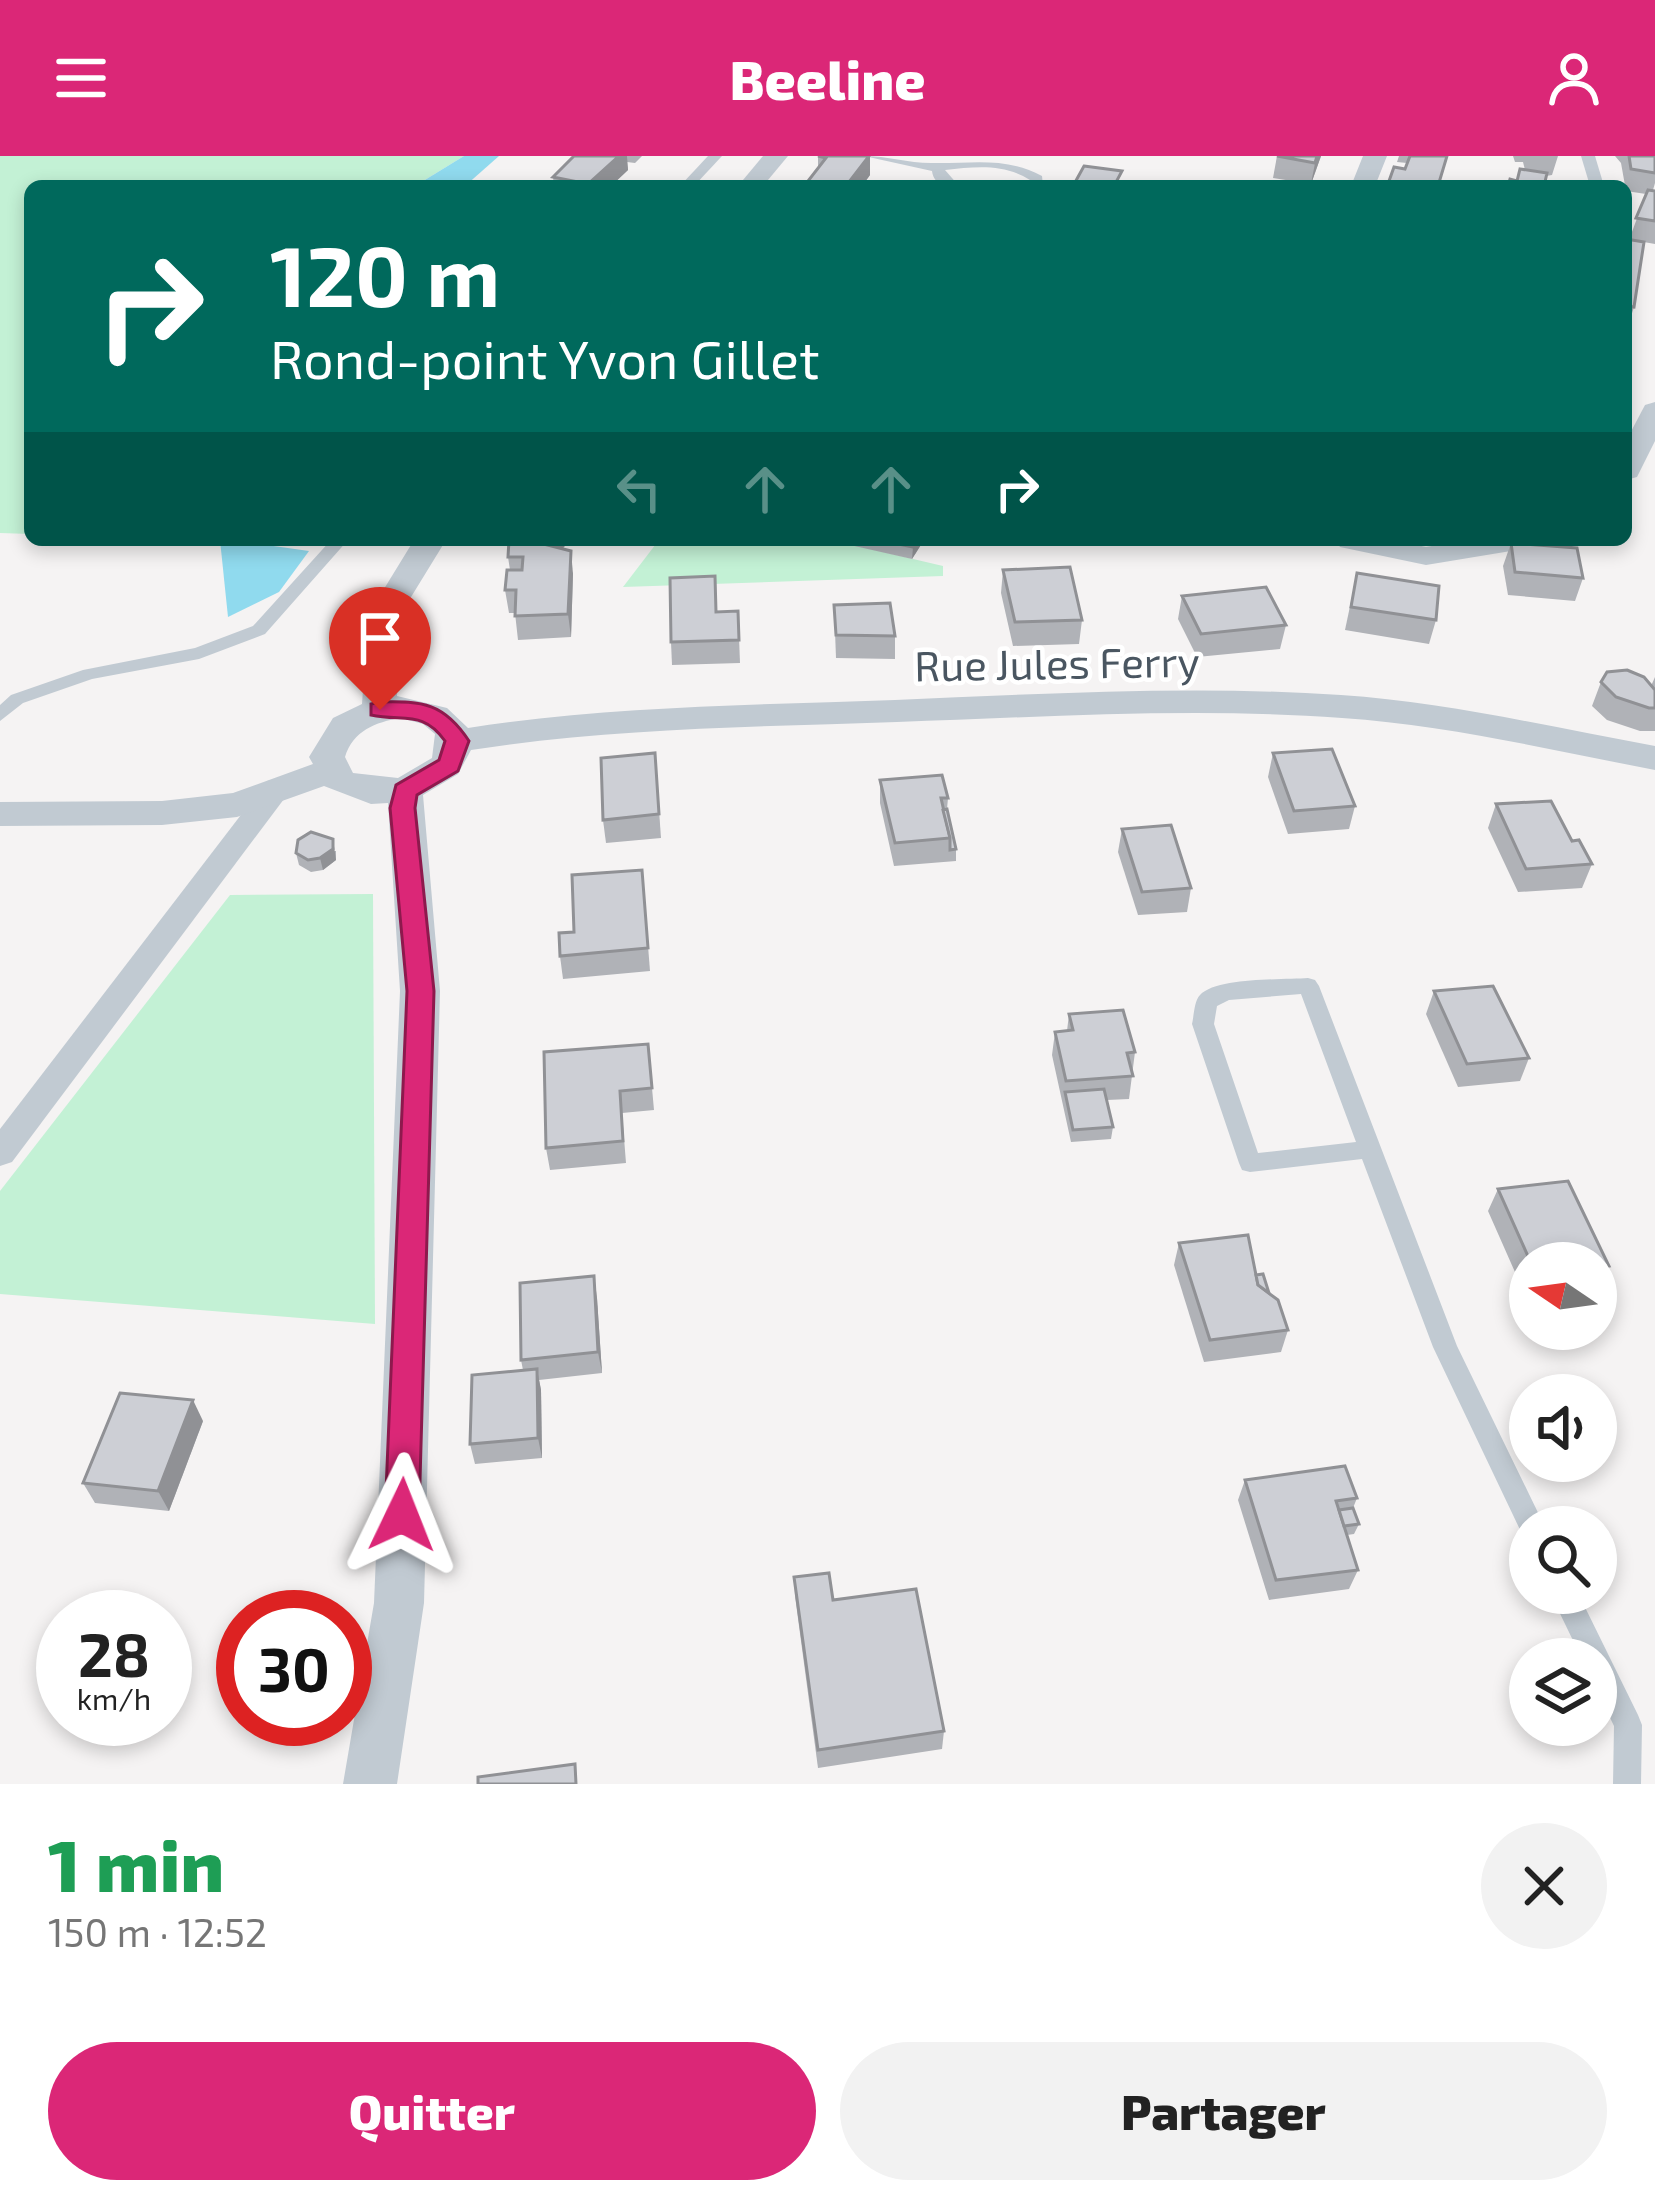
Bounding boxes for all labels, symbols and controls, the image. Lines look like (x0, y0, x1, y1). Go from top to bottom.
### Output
icon: menu (48, 45, 114, 111)
icon: person (1541, 45, 1607, 111)
text: Beeline (729, 46, 926, 111)
text: 120 m (270, 223, 500, 324)
icon: right (72, 228, 228, 384)
text: Rond-point Yvon Gillet (270, 325, 819, 390)
icon: left (606, 456, 672, 522)
icon: ahead (732, 456, 798, 522)
icon: ahead (858, 456, 924, 522)
icon: right (984, 456, 1050, 522)
pin (329, 587, 431, 710)
icon: arrive (347, 605, 413, 671)
street label: Rue Jules Ferry (914, 635, 1200, 689)
north arrow (1509, 1242, 1617, 1350)
map controls (1509, 1242, 1617, 1746)
button: sound (1509, 1374, 1617, 1482)
position arrow (339, 1452, 465, 1578)
button: search (1509, 1506, 1617, 1614)
speed limit sign: 30 (216, 1590, 372, 1746)
text: 28 (78, 1617, 150, 1689)
button: layers (1509, 1638, 1617, 1746)
text: km/h (77, 1680, 151, 1716)
text: 1 min (48, 1820, 224, 1906)
button: close (1481, 1823, 1607, 1949)
text: 150 m · 12:52 (48, 1908, 267, 1955)
button: Quitter (48, 2042, 816, 2180)
button: Partager (840, 2042, 1607, 2180)

